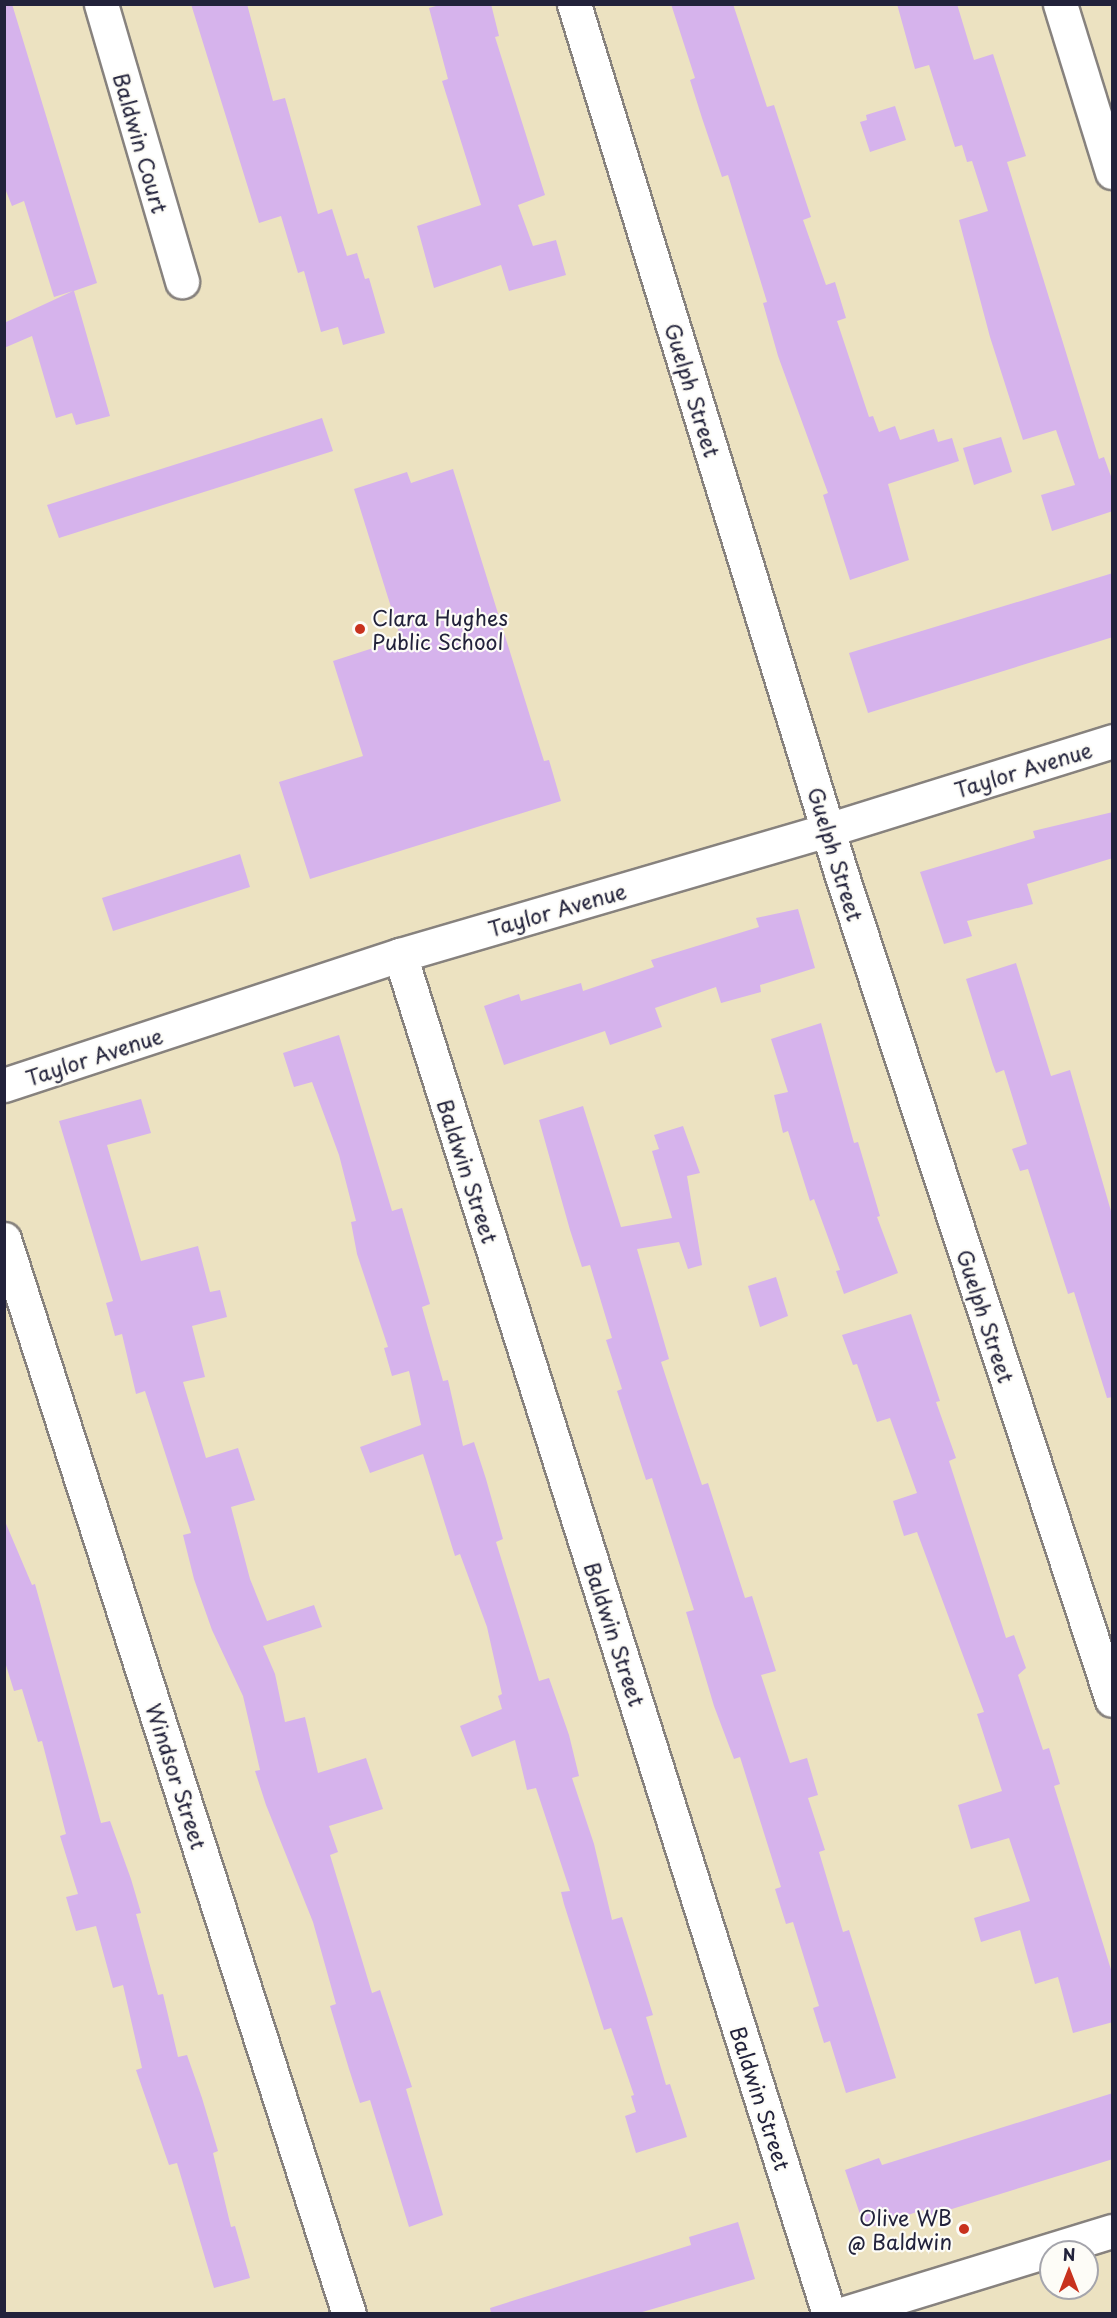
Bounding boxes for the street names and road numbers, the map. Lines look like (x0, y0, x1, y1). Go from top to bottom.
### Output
street label: Baldwin Court (109, 70, 173, 216)
street label: Guelph Street (660, 319, 726, 461)
street label: Taylor Avenue (951, 736, 1095, 802)
street label: Guelph Street (803, 783, 869, 925)
street label: Taylor Avenue (485, 877, 629, 941)
street label: Taylor Avenue (22, 1022, 166, 1090)
street label: Baldwin Street (433, 1096, 503, 1246)
street label: Guelph Street (952, 1246, 1020, 1386)
street label: Baldwin Street (580, 1559, 650, 1709)
street label: Windsor Street (141, 1699, 213, 1853)
street label: Baldwin Street (726, 2023, 796, 2173)

